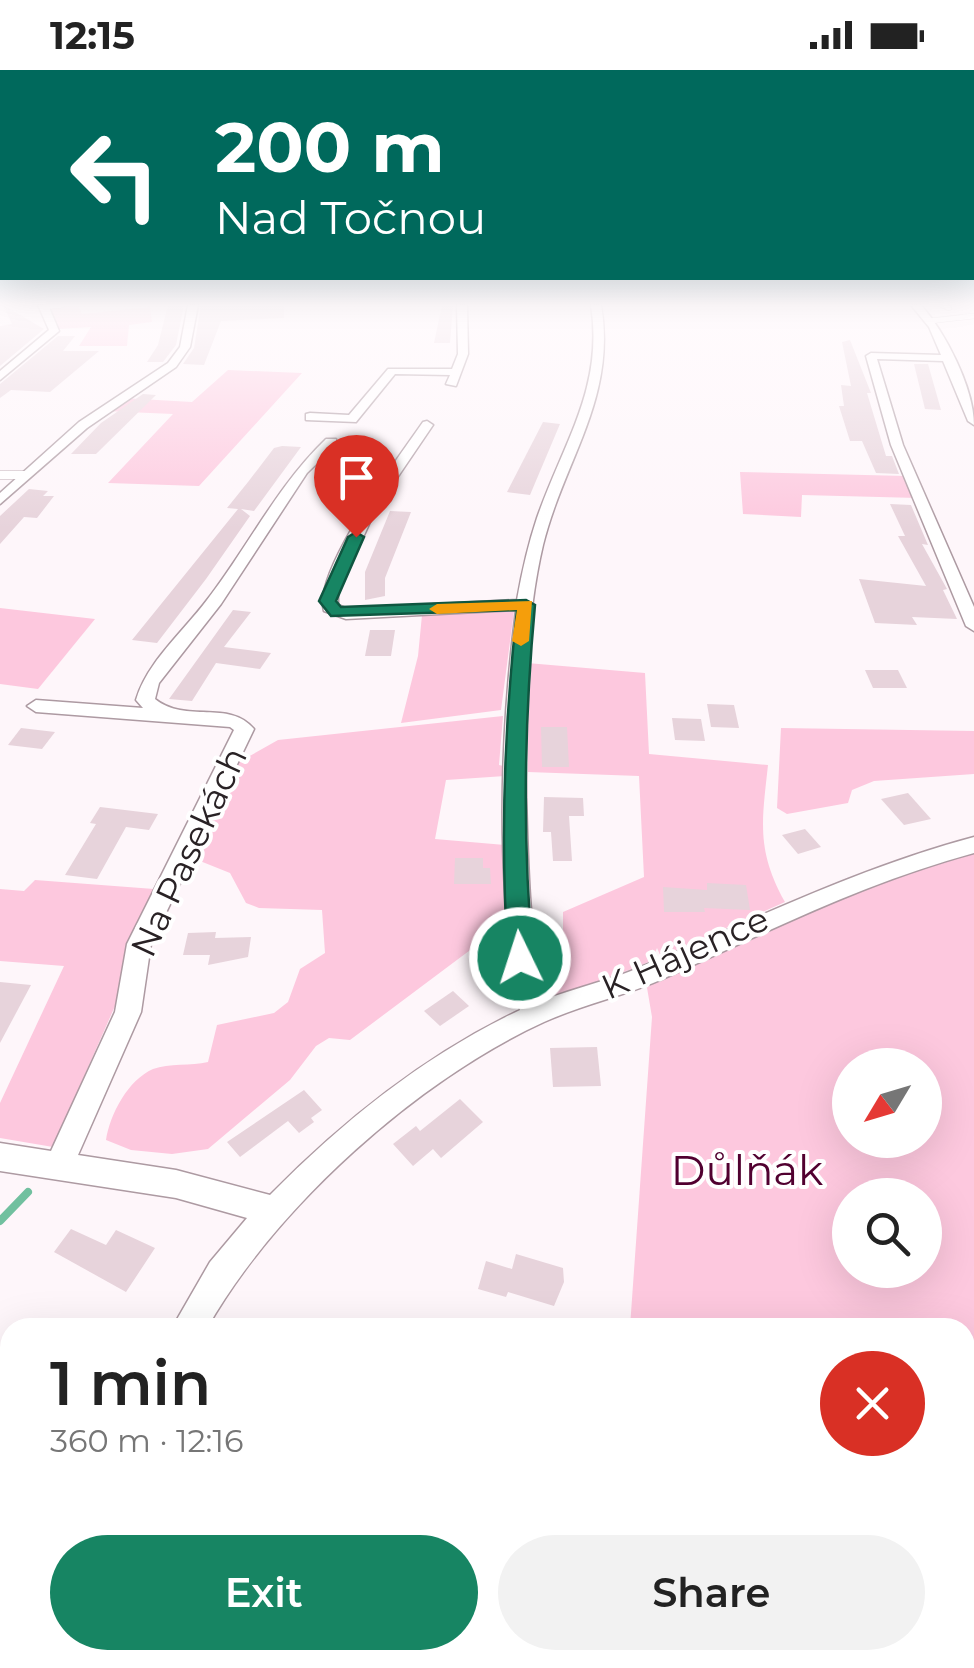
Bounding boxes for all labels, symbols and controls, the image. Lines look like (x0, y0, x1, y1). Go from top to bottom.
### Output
text: 12:15 (50, 12, 135, 59)
text: 200 m (215, 104, 445, 190)
icon: left (50, 110, 180, 240)
text: Nad Točnou (215, 190, 486, 245)
pin (314, 435, 399, 538)
icon: arrive (329, 450, 384, 505)
street label: Na Pasekách (121, 740, 256, 963)
street label: K Hájence (595, 897, 775, 1008)
position arrow (468, 906, 572, 1010)
north arrow (832, 1048, 942, 1158)
map controls (832, 1048, 942, 1288)
park label: Důlňák (671, 1144, 823, 1196)
button: search (832, 1178, 942, 1288)
text: 1 min (50, 1347, 211, 1420)
button: close (820, 1351, 925, 1456)
text: 360 m · 12:16 (50, 1421, 243, 1460)
button: Exit (50, 1535, 478, 1650)
button: Share (498, 1535, 925, 1650)

